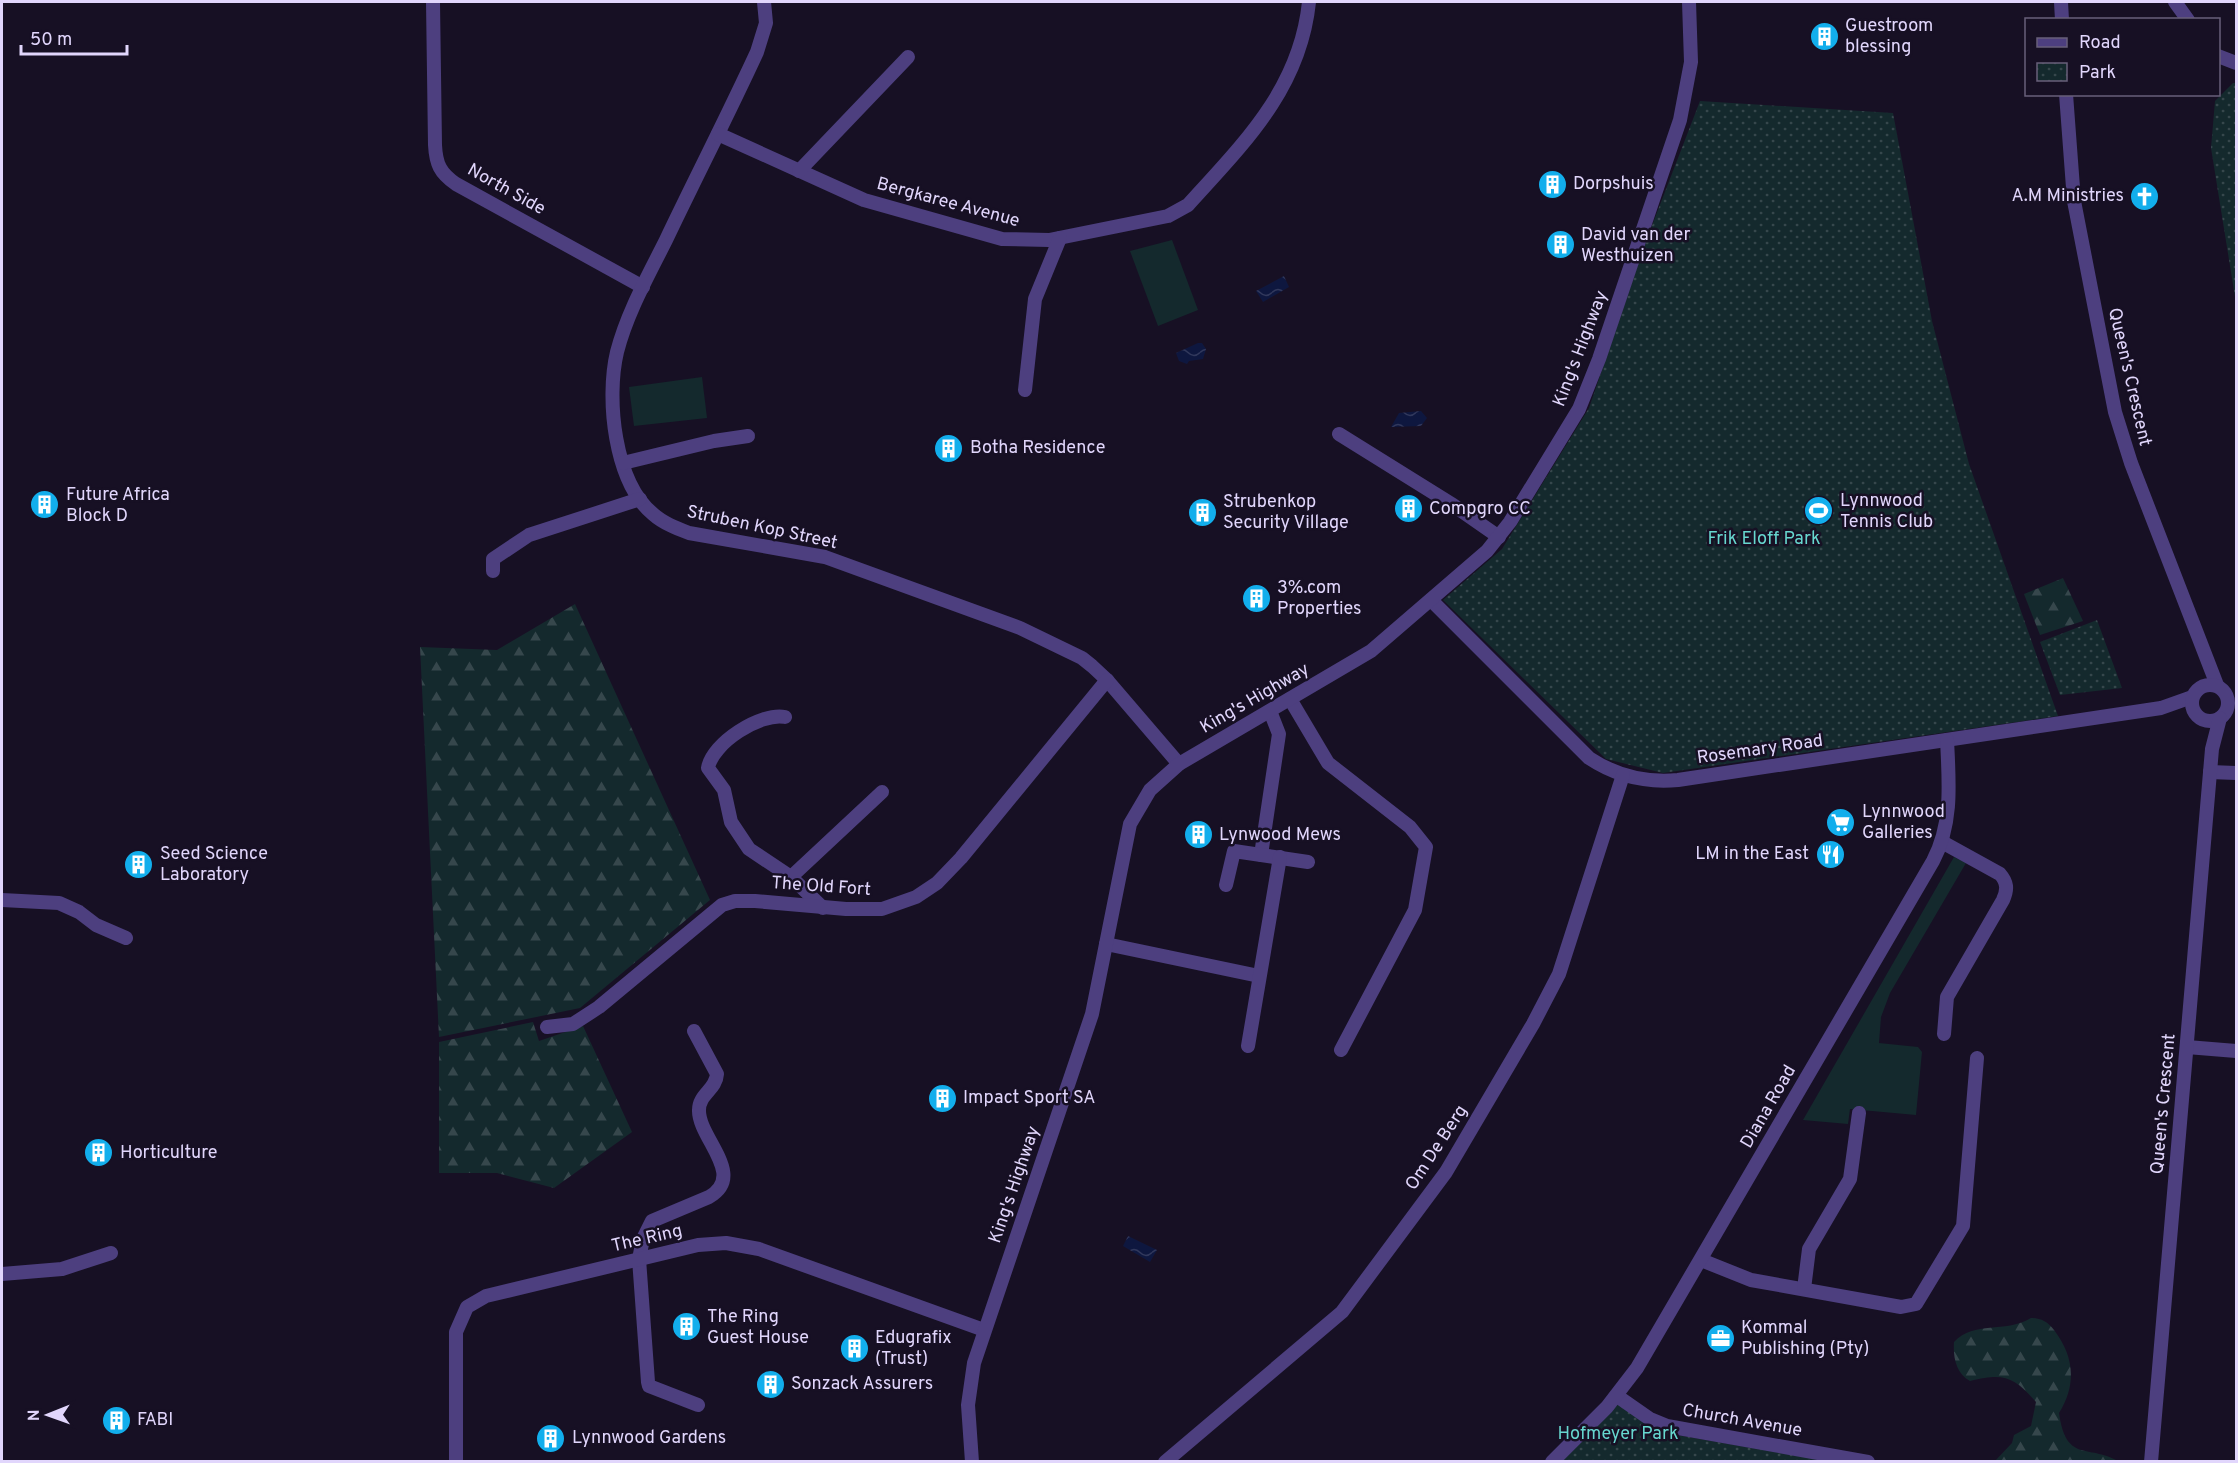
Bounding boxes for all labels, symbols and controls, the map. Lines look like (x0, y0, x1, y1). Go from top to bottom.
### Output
place label: Guestroom blessing (1845, 15, 1933, 59)
scale bar (21, 18, 128, 56)
legend (2025, 18, 2220, 96)
building icon: Guestroom blessing (1808, 20, 1840, 52)
text: 50 m (30, 29, 72, 52)
text: Road (2079, 32, 2121, 55)
text: Park (2079, 62, 2116, 85)
street label: North Side (463, 159, 549, 221)
building icon: Dorpshuis (1536, 168, 1568, 200)
street label: Bergkaree Avenue (874, 173, 1022, 233)
place label: Dorpshuis (1573, 173, 1654, 196)
church icon: A.M Ministries (2129, 180, 2161, 212)
place label: A.M Ministries (2011, 185, 2124, 208)
place label: David van der Westhuizen (1581, 224, 1690, 268)
building icon: David van der Westhuizen (1544, 229, 1576, 261)
street label: King's Highway (1548, 288, 1614, 410)
street label: Queen's Crescent (2102, 306, 2156, 448)
building icon: Botha Residence (933, 432, 965, 464)
place label: Botha Residence (970, 437, 1105, 460)
place label: Future Africa Block D (66, 484, 170, 528)
building icon: Future Africa Block D (29, 489, 61, 521)
place label: Lynnwood Tennis Club (1840, 490, 1933, 534)
place label: Strubenkop Security Village (1223, 491, 1349, 535)
building icon: Compgro CC (1392, 493, 1424, 525)
sports icon: Lynnwood Tennis Club (1803, 495, 1835, 527)
building icon: Strubenkop Security Village (1186, 496, 1218, 528)
place label: Compgro CC (1429, 498, 1531, 521)
street label: Struben Kop Street (684, 501, 840, 555)
park label: Frik Eloff Park (1707, 528, 1821, 551)
place label: 3%.com Properties (1277, 577, 1361, 621)
building icon: 3%.com Properties (1240, 582, 1272, 614)
street label: King's Highway (1196, 658, 1314, 740)
street label: Rosemary Road (1695, 730, 1825, 770)
place label: Lynnwood Galleries (1862, 801, 1945, 845)
supermarket icon: Lynnwood Galleries (1825, 806, 1857, 838)
building icon: Lynwood Mews (1182, 819, 1214, 851)
place label: Lynwood Mews (1219, 824, 1341, 847)
restaurant icon: LM in the East (1814, 838, 1846, 870)
place label: Seed Science Laboratory (160, 843, 268, 887)
place label: LM in the East (1695, 843, 1809, 866)
building icon: Seed Science Laboratory (123, 848, 155, 880)
street label: The Old Fort (770, 872, 872, 902)
street label: Queen's Crescent (2146, 1033, 2182, 1175)
street label: Diana Road (1736, 1061, 1802, 1153)
building icon: Impact Sport SA (926, 1082, 958, 1114)
place label: Impact Sport SA (963, 1087, 1096, 1110)
street label: Om De Berg (1401, 1101, 1473, 1195)
street label: King's Highway (984, 1123, 1046, 1247)
building icon: Horticulture (83, 1137, 115, 1169)
place label: Horticulture (120, 1142, 217, 1165)
street label: The Ring (609, 1220, 685, 1258)
place label: The Ring Guest House (707, 1306, 809, 1350)
building icon: The Ring Guest House (670, 1311, 702, 1343)
place label: Kommal Publishing (Pty) (1741, 1317, 1869, 1361)
office icon: Kommal Publishing (Pty) (1704, 1322, 1736, 1354)
place label: Edugrafix (Trust) (875, 1327, 952, 1371)
building icon: Edugrafix (Trust) (838, 1332, 870, 1364)
building icon: Sonzack Assurers (754, 1368, 786, 1400)
place label: Sonzack Assurers (791, 1373, 933, 1396)
north arrow (18, 1385, 78, 1445)
street label: Church Avenue (1680, 1399, 1804, 1443)
building icon: FABI (100, 1404, 132, 1436)
text: N (25, 1409, 45, 1421)
place label: FABI (137, 1409, 173, 1432)
building icon: Lynnwood Gardens (535, 1422, 567, 1454)
park label: Hofmeyer Park (1557, 1423, 1679, 1446)
place label: Lynnwood Gardens (572, 1427, 726, 1450)

